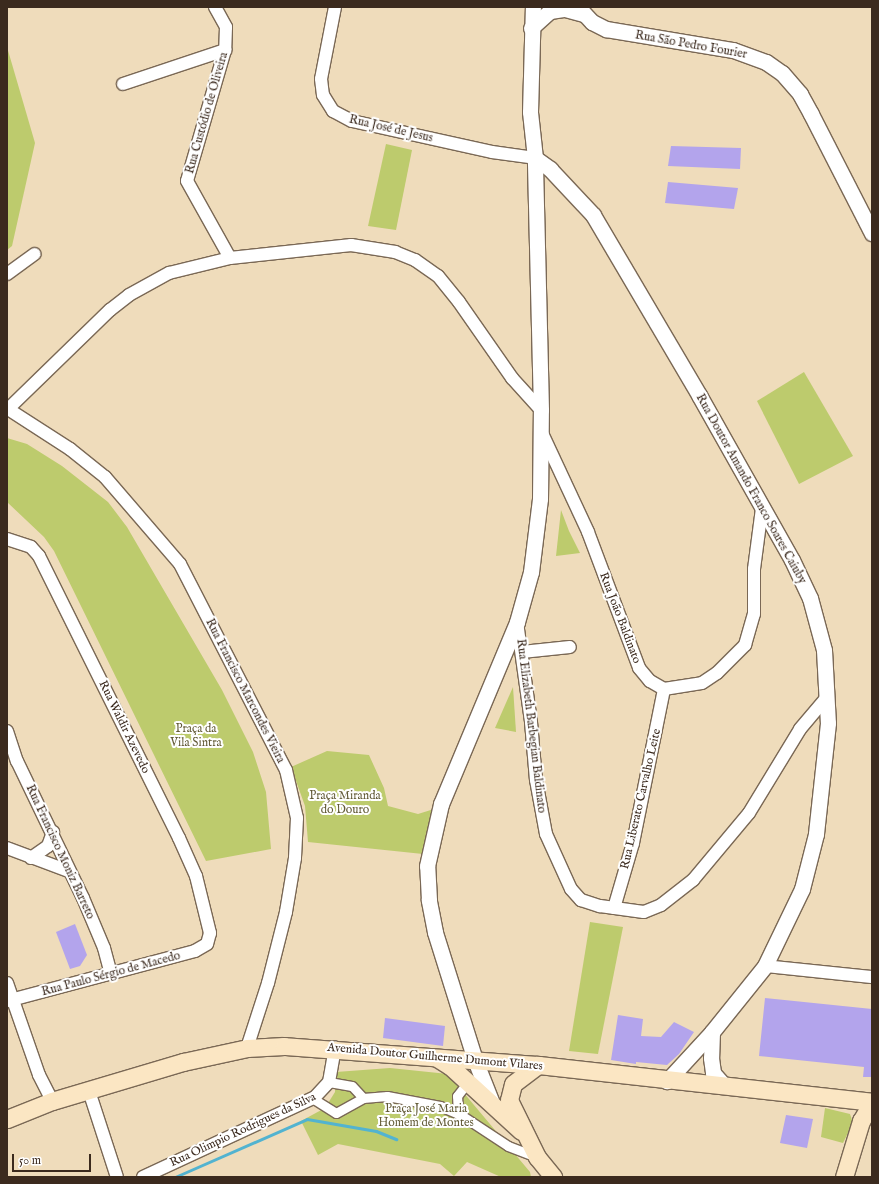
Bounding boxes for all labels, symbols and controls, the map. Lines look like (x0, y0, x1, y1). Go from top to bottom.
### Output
street label: Rua São Pedro Fourier (634, 28, 748, 62)
street label: Rua Custódio de Oliveira (183, 51, 231, 175)
street label: Rua José de Jesus (348, 112, 434, 146)
street label: Rua Doutor Amando Franco Soares Caiuby (693, 392, 809, 586)
street label: Rua João Baldinato (596, 570, 644, 666)
street label: Rua Francisco Marcondes Vieira (202, 616, 288, 766)
street label: Rua Elizabeth Barbegian Baldinato (513, 638, 549, 814)
street label: Rua Waldir Azevedo (95, 678, 153, 776)
park label: Praça da Vila Sintra (170, 722, 222, 750)
street label: Rua Liberato Carvalho Leite (618, 727, 664, 871)
street label: Rua Francisco Moniz Barreto (22, 782, 98, 922)
park label: Praça Miranda do Douro (309, 789, 381, 817)
street label: Rua Paulo Sérgio de Macedo (40, 949, 182, 999)
street label: Avenida Doutor Guilherme Dumont Vilares (327, 1040, 543, 1074)
street label: Rua Olimpio Rodrigues da Silva (168, 1090, 318, 1170)
park label: Praça José Maria Homem de Montes (378, 1102, 474, 1130)
scale bar (14, 1146, 93, 1172)
text: 50 m (19, 1153, 41, 1168)

